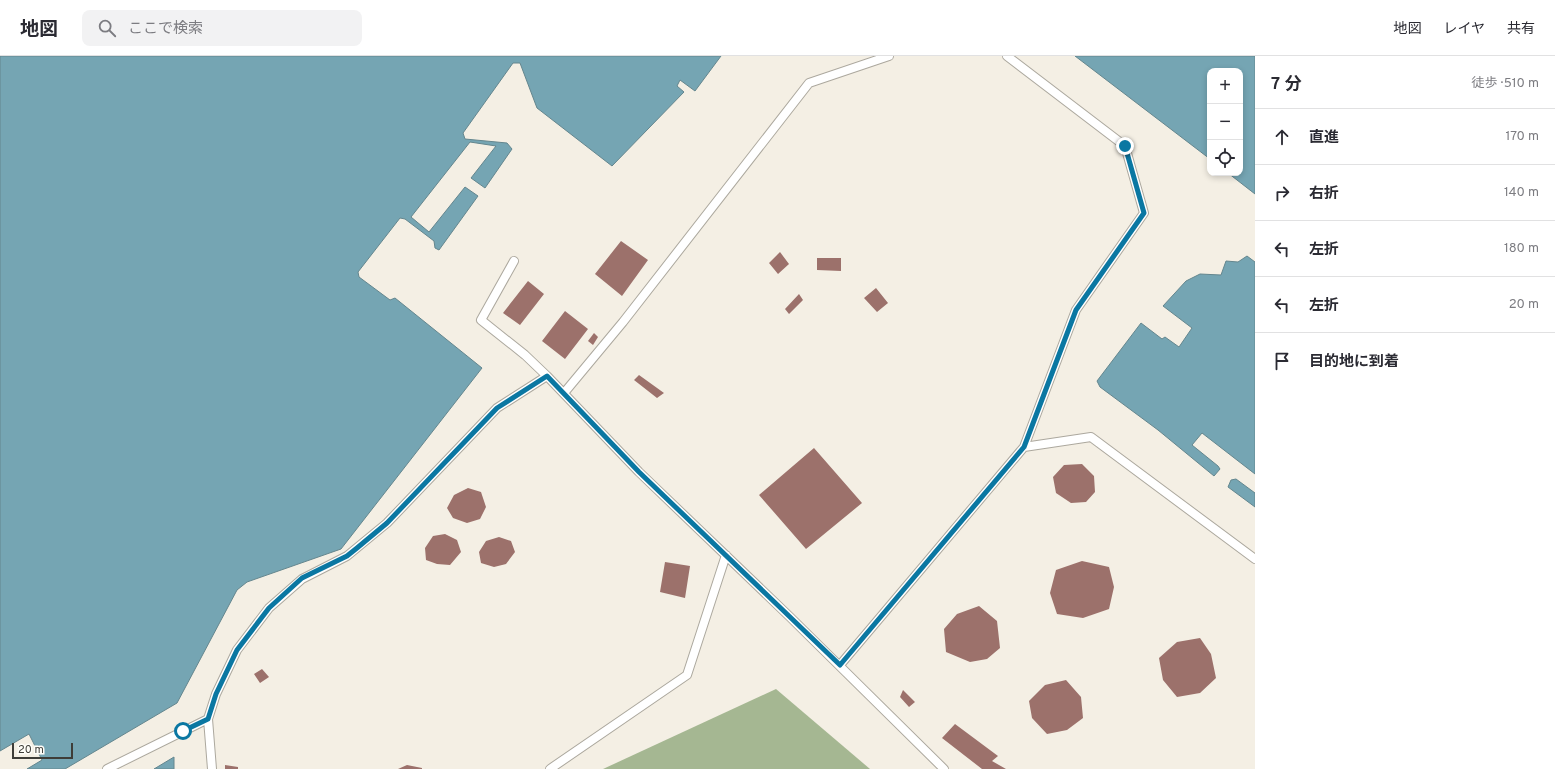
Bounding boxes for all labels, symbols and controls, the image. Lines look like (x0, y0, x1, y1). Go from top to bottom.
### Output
search box (82, 10, 362, 46)
icon: search (96, 17, 118, 39)
text: 地図 (20, 18, 58, 42)
text: ここで検索 (128, 20, 203, 39)
text: 地図 (1393, 21, 1421, 38)
text: レイヤ (1443, 21, 1485, 38)
text: 共有 (1507, 21, 1535, 38)
map controls (1207, 68, 1243, 176)
button: + (1207, 68, 1243, 104)
text: 7 分 (1271, 74, 1301, 96)
text: 徒歩 · 510 m (1472, 76, 1539, 92)
button: − (1207, 104, 1243, 140)
icon: ahead (1271, 126, 1293, 148)
text: 直進 (1309, 129, 1339, 148)
text: 170 m (1505, 129, 1539, 145)
route end (1116, 137, 1134, 155)
button: locate (1207, 140, 1243, 176)
icon: right (1271, 182, 1293, 204)
text: 右折 (1309, 185, 1339, 204)
text: 140 m (1504, 185, 1539, 201)
icon: left (1271, 238, 1293, 260)
text: 左折 (1309, 241, 1339, 260)
text: 180 m (1504, 241, 1539, 257)
icon: left (1271, 294, 1293, 316)
text: 左折 (1309, 297, 1339, 316)
text: 20 m (1509, 297, 1539, 313)
icon: arrive (1271, 350, 1293, 372)
text: 目的地に到着 (1309, 353, 1399, 372)
route start (174, 722, 192, 740)
scale bar (12, 741, 73, 760)
text: 20 m (18, 743, 44, 757)

